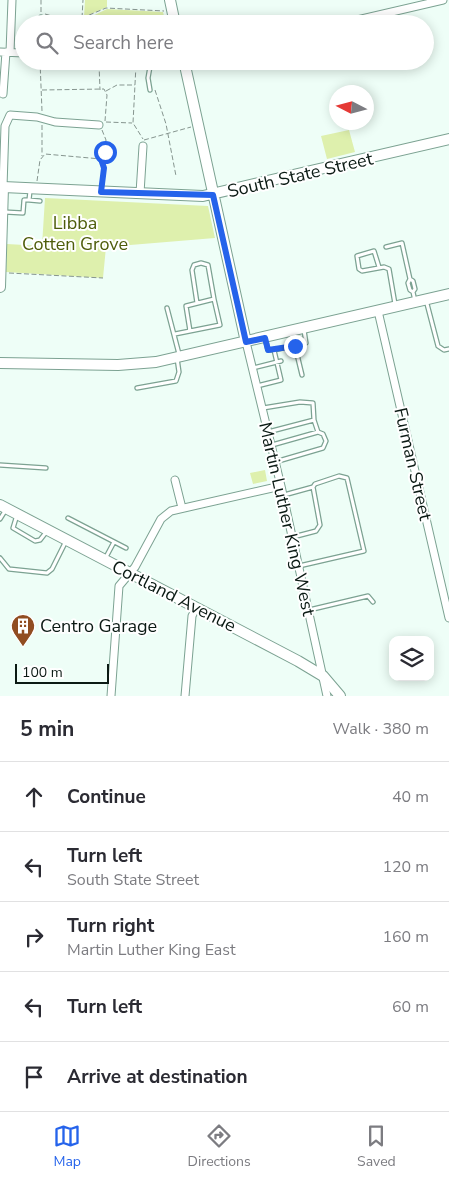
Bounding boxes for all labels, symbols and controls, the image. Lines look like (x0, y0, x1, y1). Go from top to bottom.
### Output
search box (15, 15, 434, 70)
icon: search (33, 29, 61, 57)
text: Search here (73, 30, 174, 56)
north arrow (329, 85, 374, 130)
route start (94, 141, 117, 164)
street label: South State Street (225, 146, 376, 203)
park label: Libba Cotten Grove (22, 211, 128, 256)
route end (284, 335, 307, 358)
street label: Furman Street (388, 405, 438, 523)
street label: Martin Luther King West (253, 420, 321, 619)
street label: Cortland Avenue (108, 554, 240, 638)
building icon: Centro Garage (10, 613, 36, 647)
place label: Centro Garage (40, 614, 157, 638)
map controls (389, 636, 434, 681)
button: layers (389, 636, 434, 681)
scale bar (15, 661, 109, 684)
text: 100 m (22, 663, 63, 682)
text: 5 min (20, 715, 74, 743)
text: Walk · 380 m (333, 718, 429, 740)
icon: ahead (20, 783, 48, 811)
text: Continue (67, 784, 146, 810)
text: 40 m (392, 786, 429, 808)
text: Turn left (67, 843, 142, 869)
icon: left (20, 853, 48, 881)
text: 120 m (382, 856, 429, 878)
text: South State Street (67, 869, 199, 891)
text: Turn right (67, 913, 154, 939)
icon: right (20, 923, 48, 951)
text: 160 m (382, 926, 429, 948)
text: Martin Luther King East (67, 939, 236, 961)
icon: left (20, 993, 48, 1021)
text: Turn left (67, 994, 142, 1020)
text: 60 m (392, 996, 429, 1018)
icon: arrive (20, 1063, 48, 1091)
text: Arrive at destination (67, 1064, 248, 1090)
tab: Map (53, 1122, 81, 1171)
tab: Directions (188, 1122, 251, 1171)
tab: Saved (357, 1122, 396, 1171)

